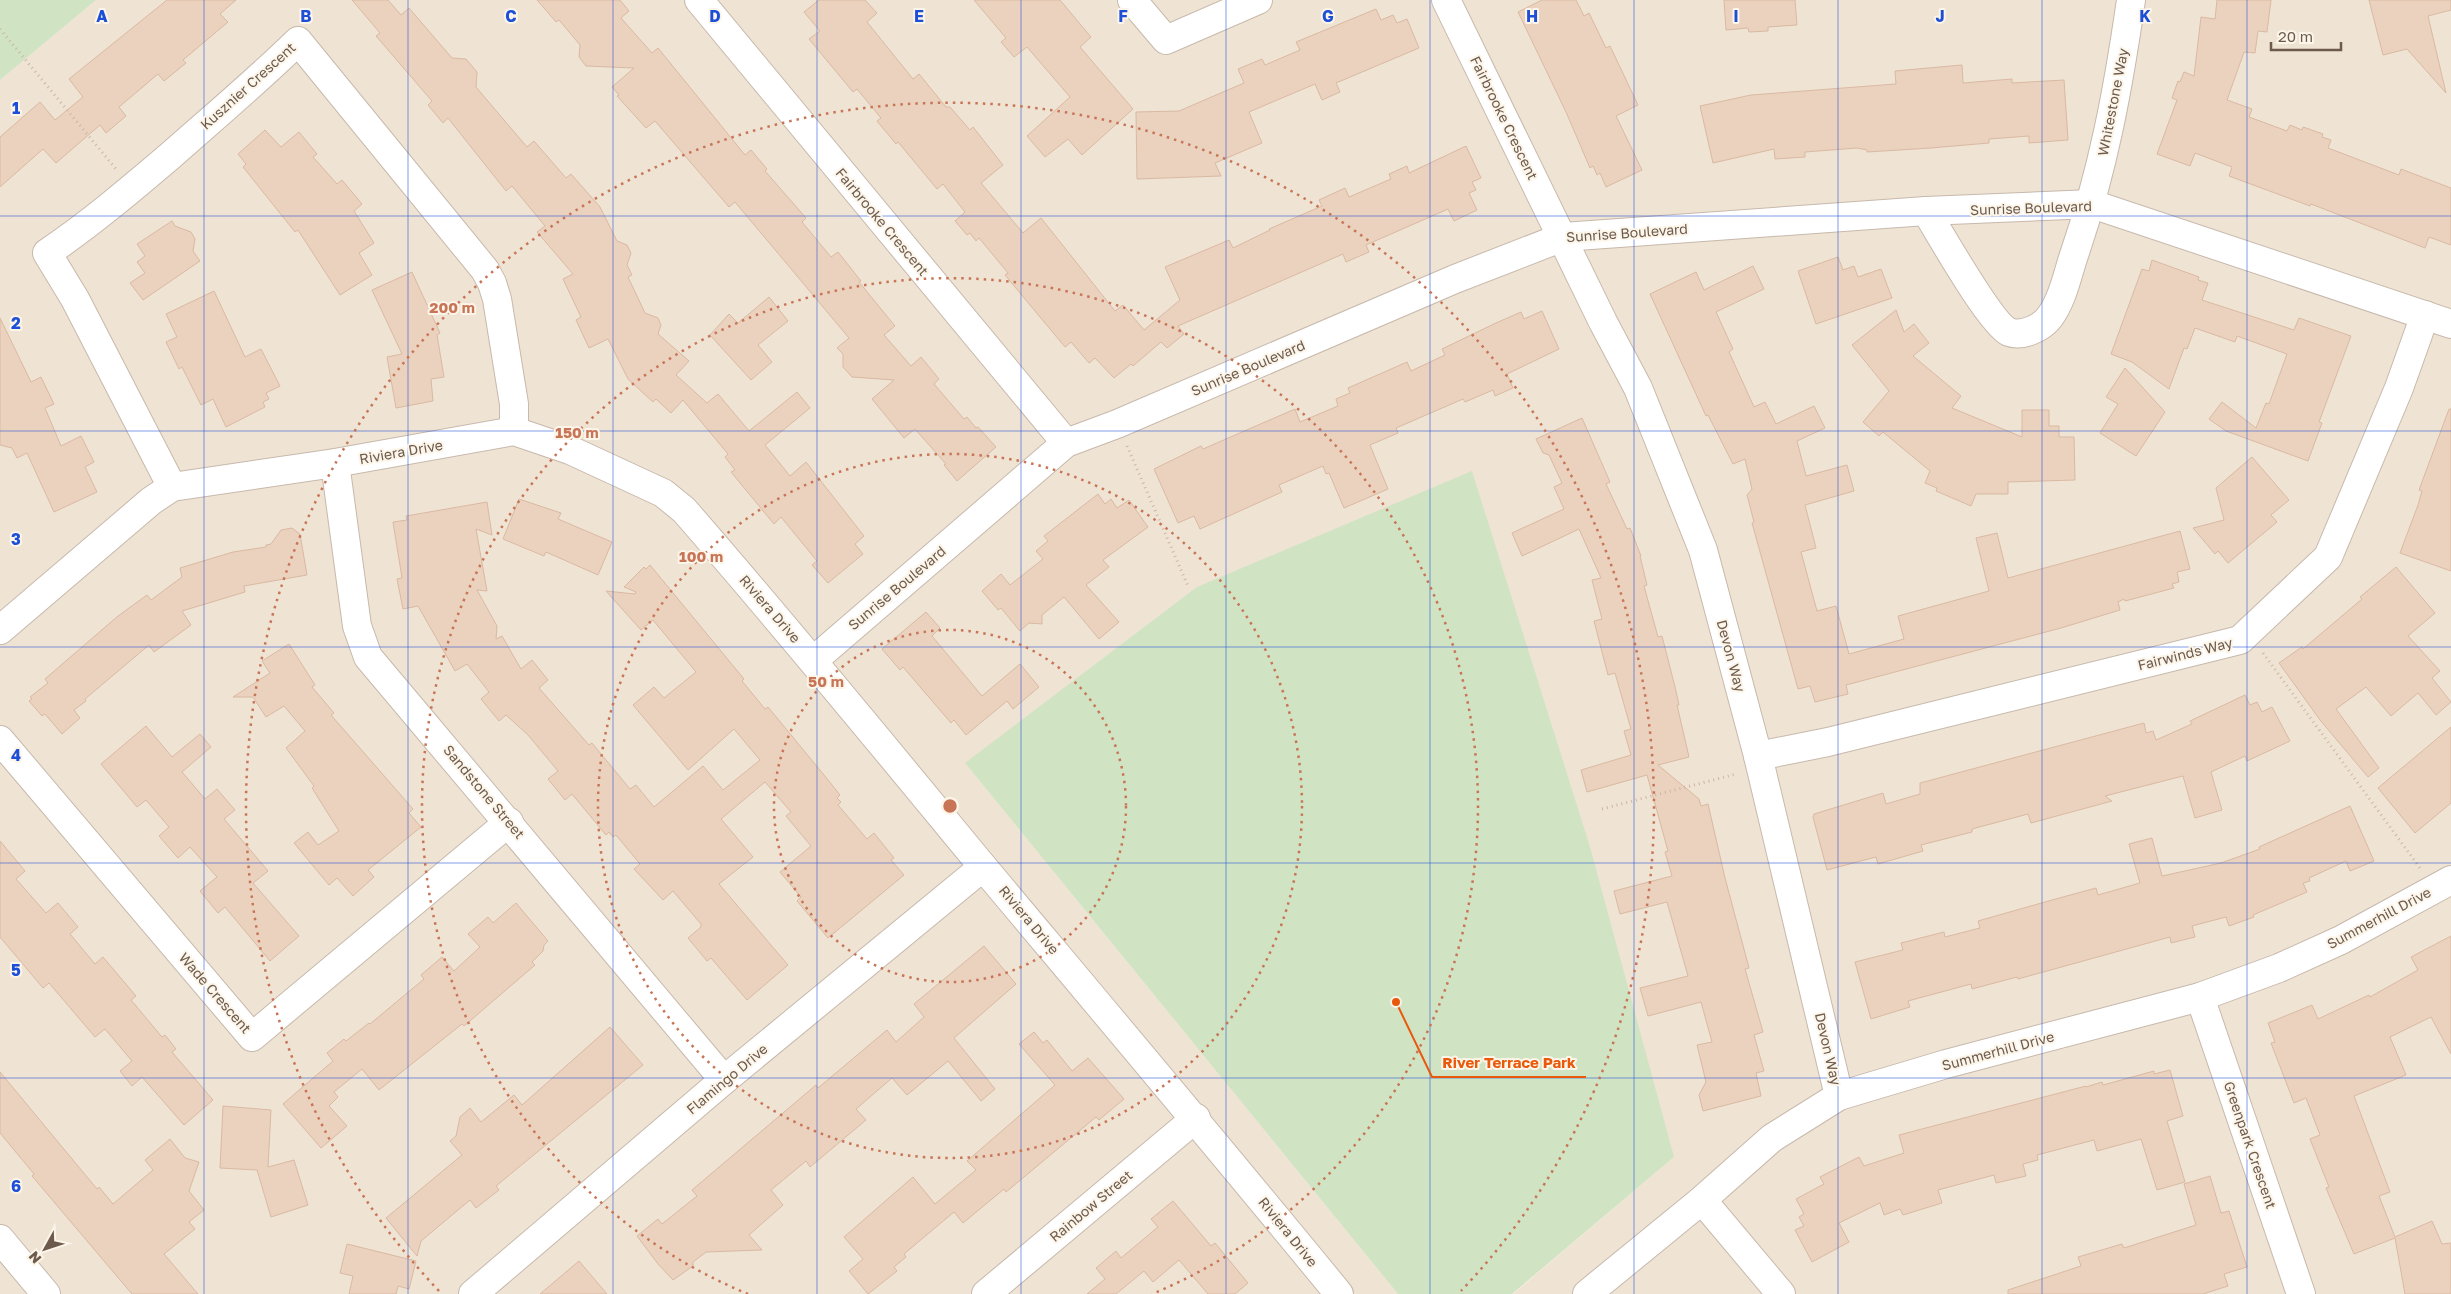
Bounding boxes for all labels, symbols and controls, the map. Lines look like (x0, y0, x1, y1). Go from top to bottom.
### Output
text: A (96, 6, 108, 26)
text: B (300, 6, 312, 26)
text: C (505, 6, 517, 26)
text: D (709, 6, 721, 26)
text: E (914, 6, 924, 26)
text: F (1118, 6, 1128, 26)
text: G (1322, 6, 1334, 26)
text: H (1526, 6, 1538, 26)
text: I (1733, 6, 1739, 26)
text: J (1935, 6, 1945, 26)
text: K (2139, 6, 2151, 26)
scale bar (2271, 20, 2341, 52)
text: 20 m (2278, 27, 2313, 45)
street label: Kusznier Crescent (197, 38, 299, 133)
street label: Whitestone Way (2094, 46, 2131, 157)
street label: Fairbrooke Crescent (1467, 53, 1542, 182)
text: 1 (12, 98, 20, 118)
street label: Fairbrooke Crescent (832, 164, 932, 279)
street label: Sunrise Boulevard (1970, 197, 2092, 218)
street label: Sunrise Boulevard (1566, 220, 1688, 245)
text: 200 m (429, 298, 475, 316)
text: 2 (11, 313, 21, 333)
street label: Sunrise Boulevard (1188, 336, 1307, 399)
text: 150 m (555, 423, 599, 441)
street label: Riviera Drive (358, 436, 444, 467)
text: 3 (11, 529, 21, 549)
street label: Sunrise Boulevard (844, 542, 949, 633)
text: 100 m (679, 547, 723, 565)
street label: Riviera Drive (736, 571, 804, 646)
street label: Devon Way (1714, 618, 1749, 694)
street label: Fairwinds Way (2136, 633, 2234, 674)
text: 50 m (808, 672, 844, 690)
street label: Sandstone Street (440, 741, 529, 842)
text: 4 (11, 745, 21, 765)
centre of rings (941, 797, 959, 815)
street label: Riviera Drive (996, 882, 1063, 957)
street label: Summerhill Drive (2324, 883, 2434, 952)
street label: Wade Crescent (176, 949, 255, 1036)
text: 5 (11, 960, 21, 980)
street label: Devon Way (1812, 1011, 1845, 1087)
street label: Summerhill Drive (1940, 1027, 2056, 1074)
street label: Flamingo Drive (683, 1040, 771, 1117)
callout: River Terrace Park (1432, 1047, 1586, 1077)
text: River Terrace Park (1442, 1053, 1576, 1071)
street label: Greenpark Crescent (2221, 1079, 2280, 1211)
street label: Rainbow Street (1046, 1166, 1136, 1245)
text: 6 (11, 1176, 21, 1196)
street label: Riviera Drive (1255, 1194, 1322, 1270)
north arrow (20, 1224, 70, 1274)
text: N (25, 1248, 45, 1267)

